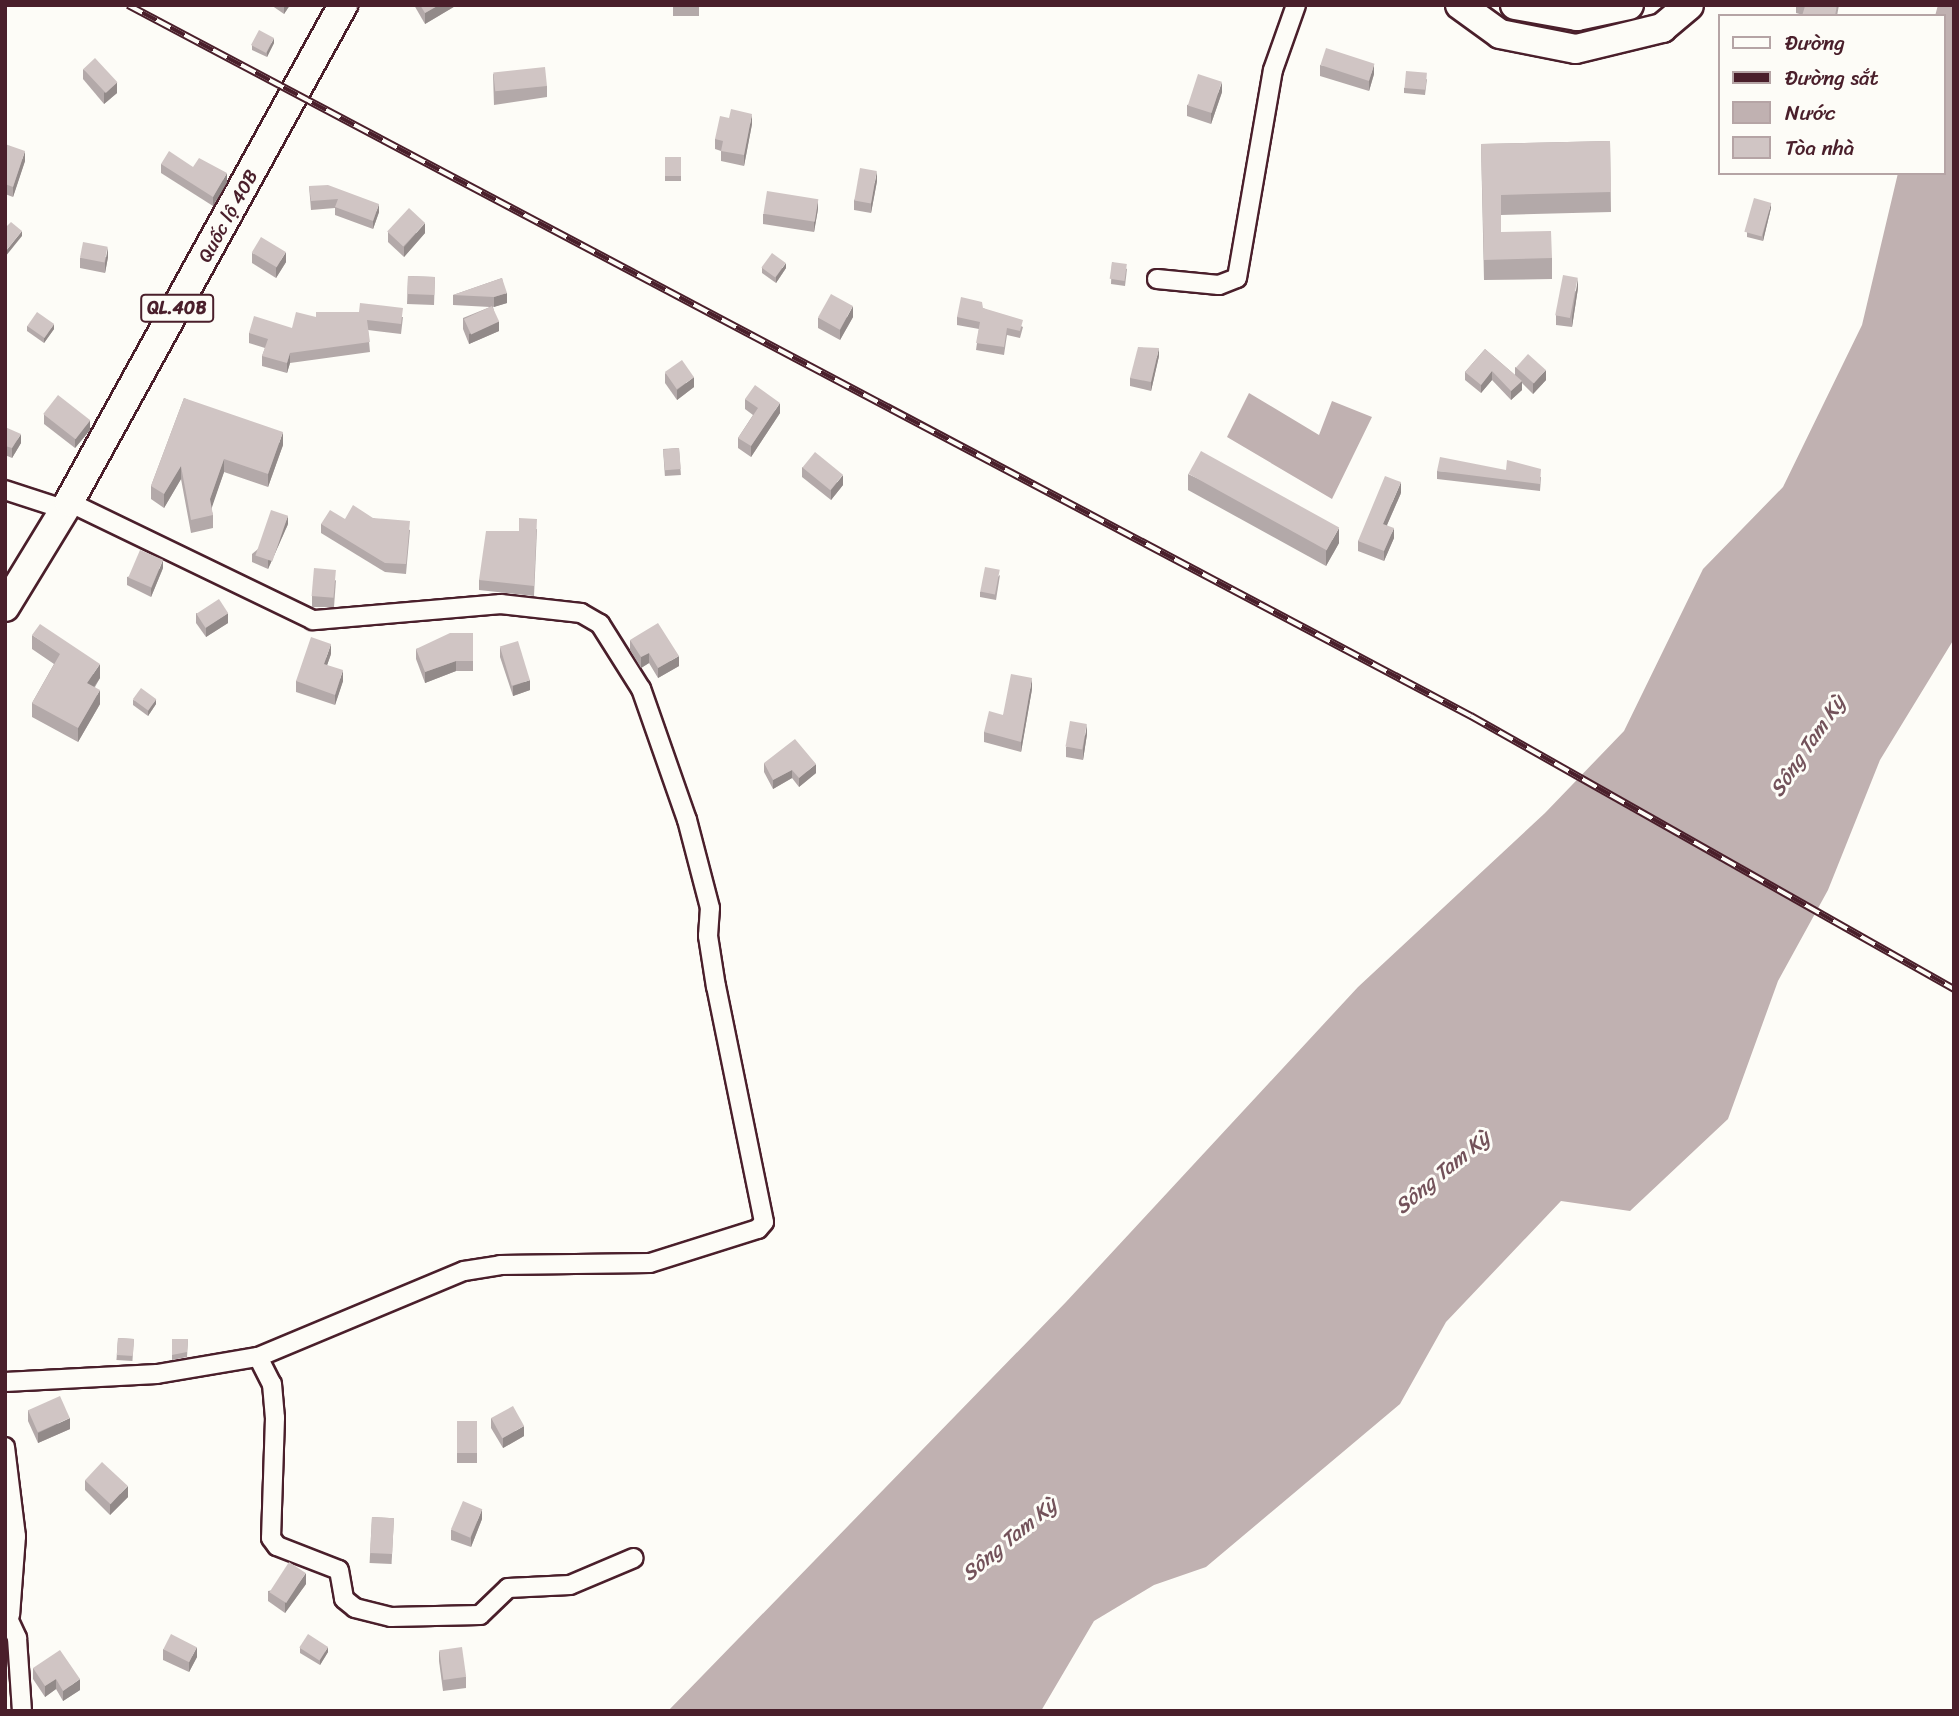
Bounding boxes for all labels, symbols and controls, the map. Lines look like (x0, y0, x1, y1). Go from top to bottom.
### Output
legend (1717, 14, 1945, 175)
text: Đường (1785, 24, 1845, 62)
text: Đường sắt (1785, 59, 1879, 97)
text: Nước (1785, 94, 1835, 132)
text: Tòa nhà (1785, 129, 1854, 167)
street label: Quốc lộ 40B (193, 166, 263, 266)
road number: QL.40B (138, 294, 216, 322)
water label: Sông Tam Kỳ (1764, 691, 1850, 801)
water label: Sông Tam Kỳ (1389, 1125, 1495, 1219)
water label: Sông Tam Kỳ (956, 1492, 1062, 1586)

